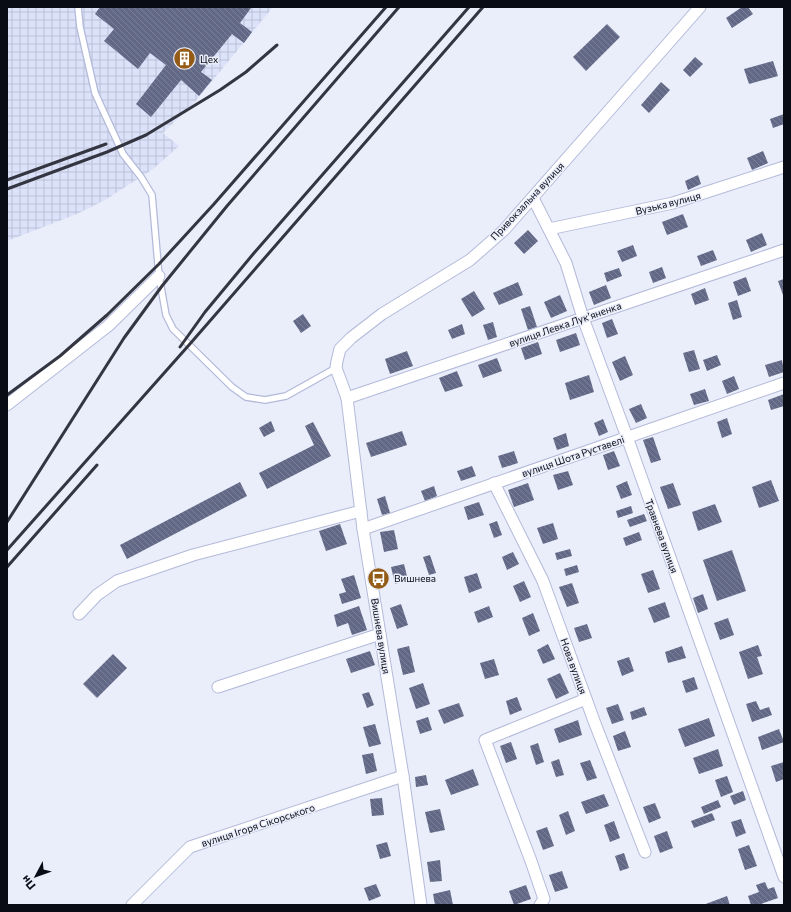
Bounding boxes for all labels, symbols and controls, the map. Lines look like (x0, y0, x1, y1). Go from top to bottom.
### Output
building icon: Цех (172, 46, 198, 72)
place label: Цех (200, 53, 219, 65)
street label: Привокзальна вулиця (488, 160, 566, 242)
street label: Вузька вулиця (634, 189, 702, 217)
street label: вулиця Левка Лукʼяненка (507, 299, 623, 349)
street label: вулиця Шота Руставелі (520, 433, 626, 479)
street label: Травнева вулиця (643, 497, 681, 575)
bus stop icon: Вишнева (365, 565, 391, 591)
place label: Вишнева (394, 572, 436, 584)
street label: Вишнева вулиця (369, 597, 393, 675)
street label: Нова вулиця (558, 636, 590, 696)
street label: вулиця Ігоря Сікорського (200, 801, 316, 849)
north arrow (16, 856, 56, 896)
text: Пн (18, 873, 38, 893)

